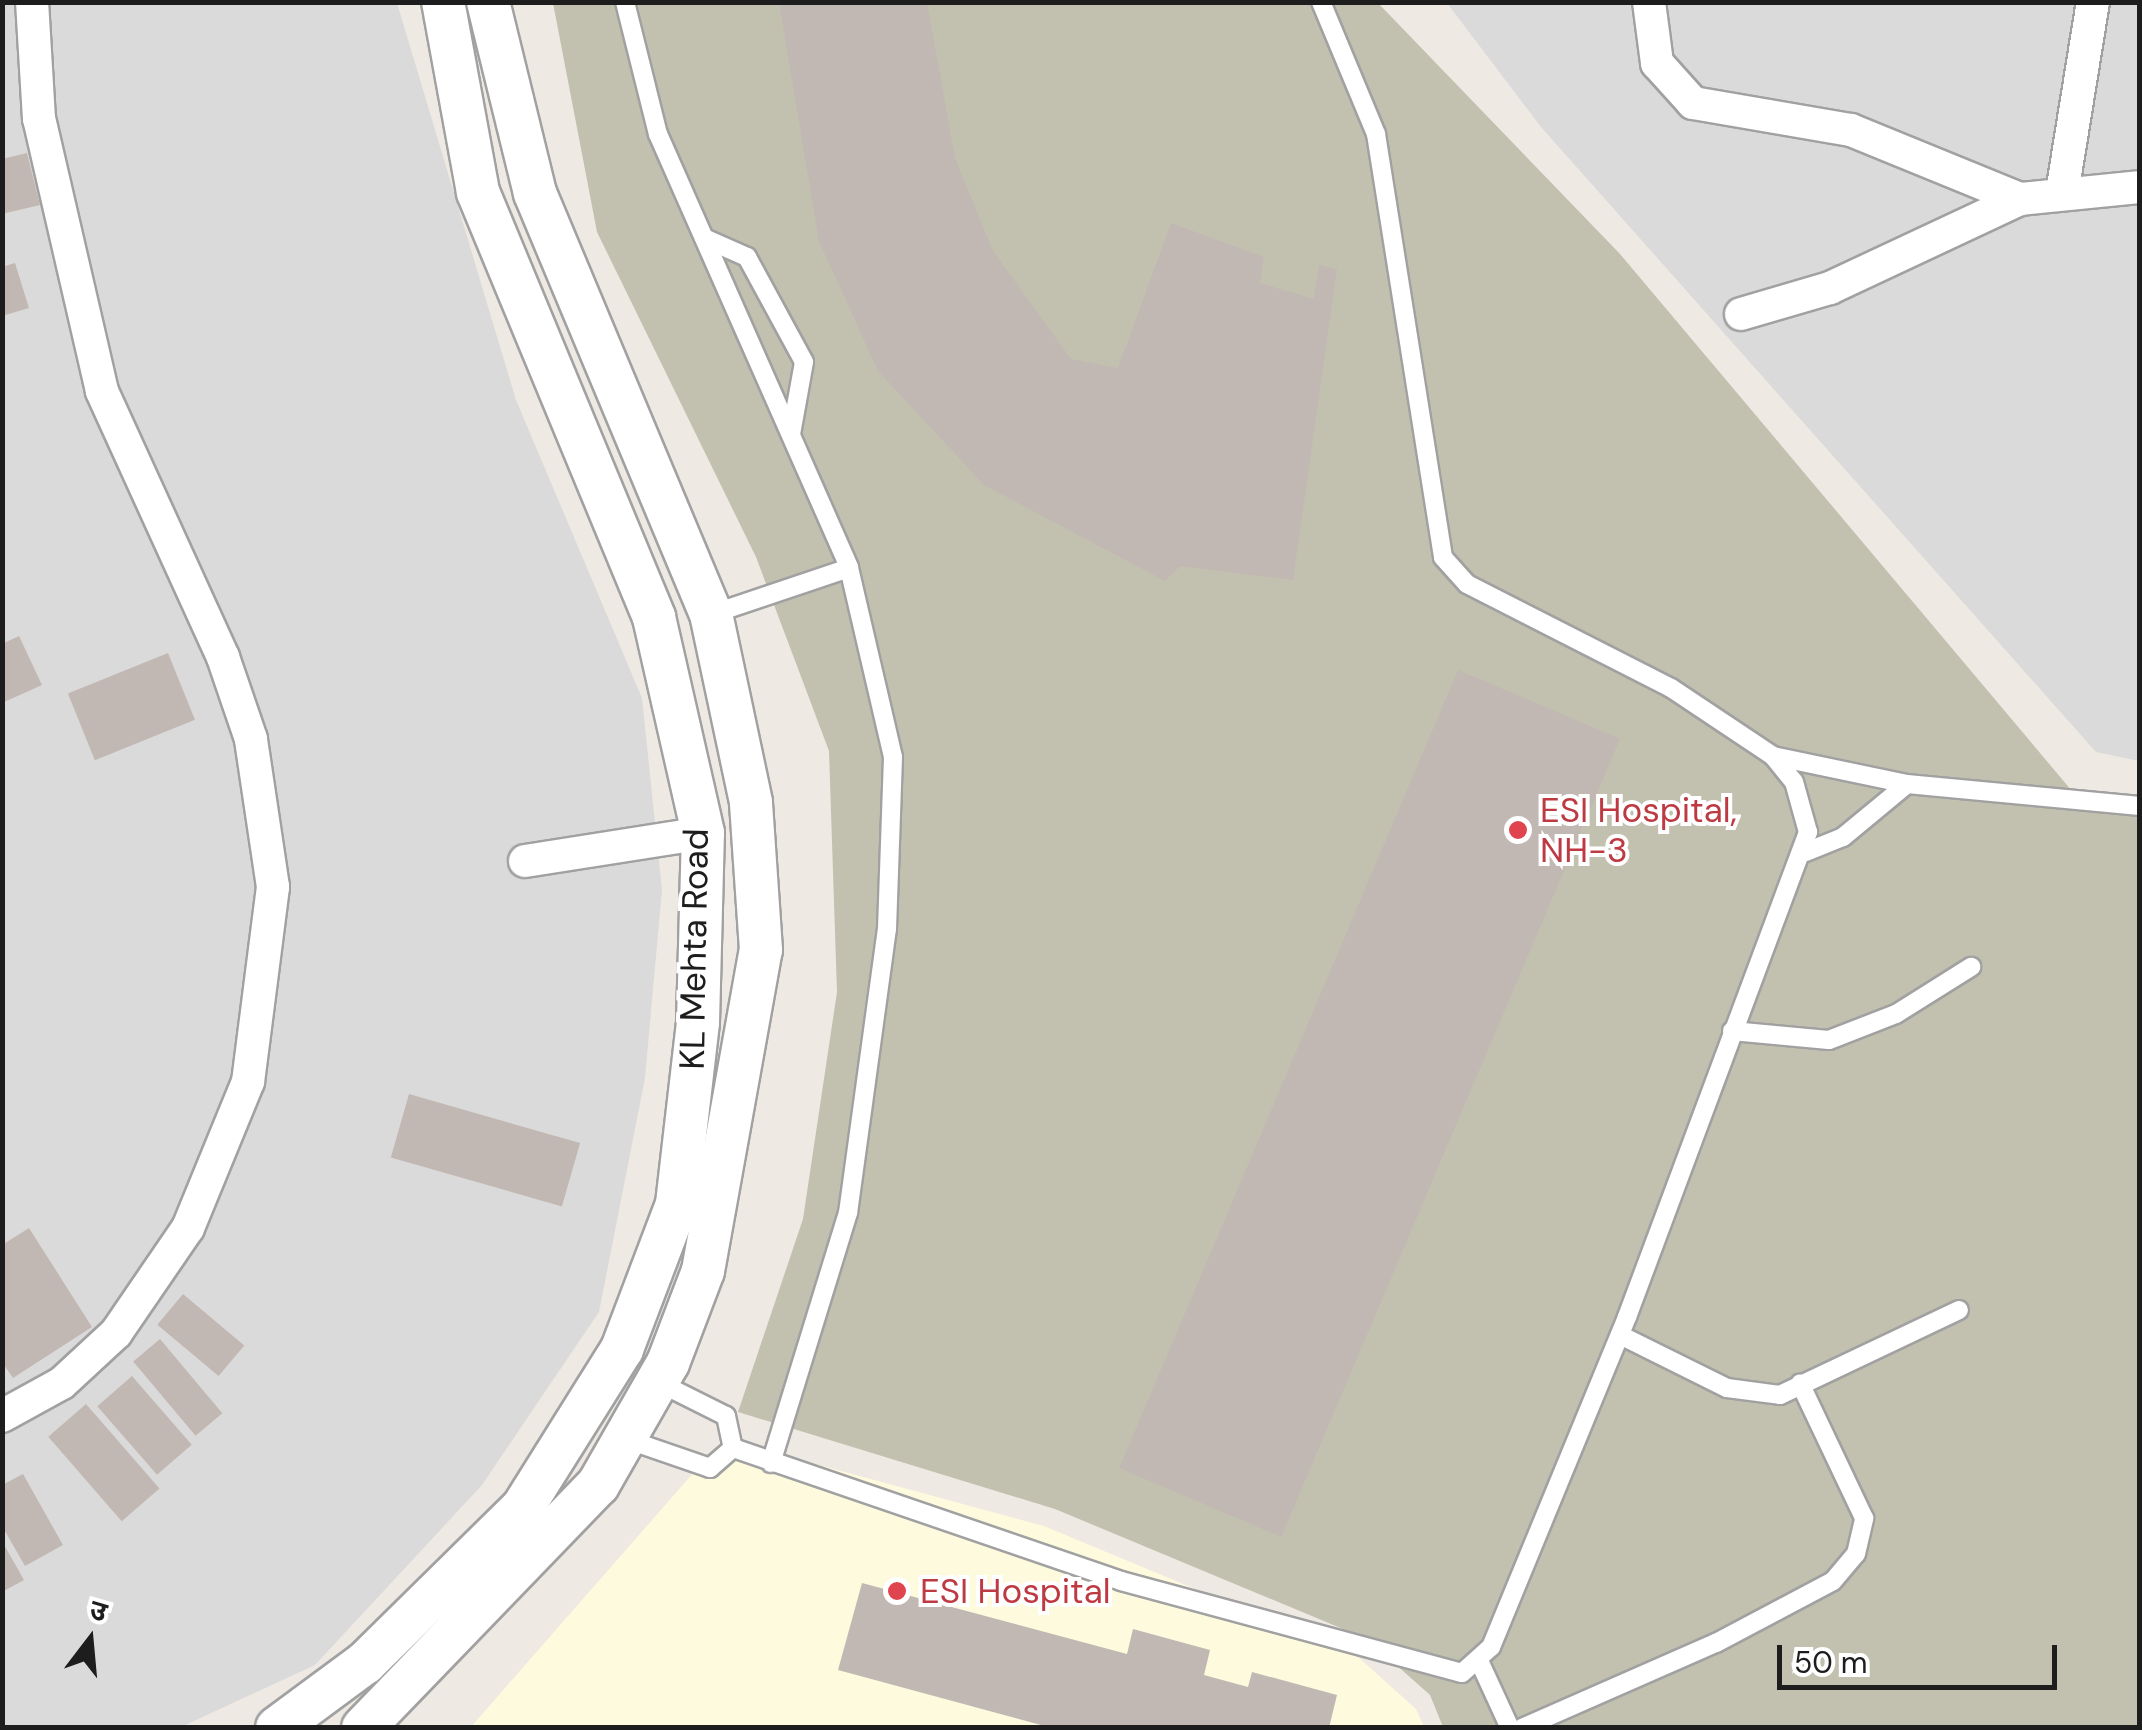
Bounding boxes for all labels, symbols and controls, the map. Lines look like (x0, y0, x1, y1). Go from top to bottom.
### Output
place label: ESI Hospital, NH-3 (1540, 789, 1737, 871)
marker: ESI Hospital, NH-3 (1505, 817, 1531, 843)
street label: KL Mehta Road (671, 828, 717, 1070)
place label: ESI Hospital (920, 1570, 1111, 1612)
marker: ESI Hospital (884, 1578, 910, 1604)
north arrow (40, 1590, 140, 1690)
text: उ (85, 1591, 111, 1631)
scale bar (1782, 1625, 2062, 1687)
text: 50 m (1794, 1643, 1868, 1682)

